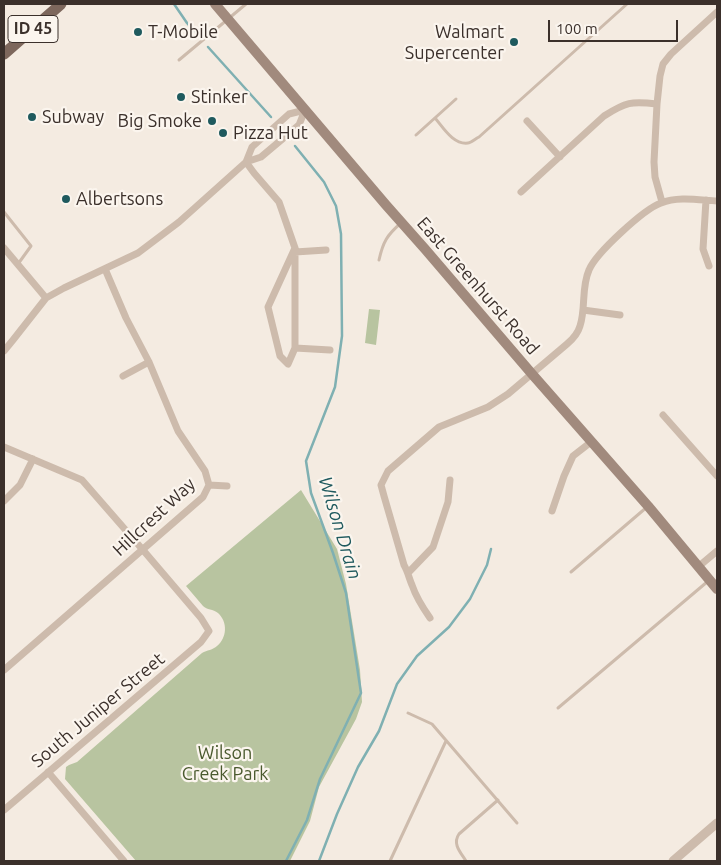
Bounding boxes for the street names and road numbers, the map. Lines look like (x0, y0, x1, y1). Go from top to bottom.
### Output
road number: ID 45 (8, 15, 58, 42)
street label: East Greenhurst Road (412, 213, 544, 359)
street label: Hillcrest Way (108, 473, 200, 561)
street label: South Juniper Street (27, 648, 169, 772)

